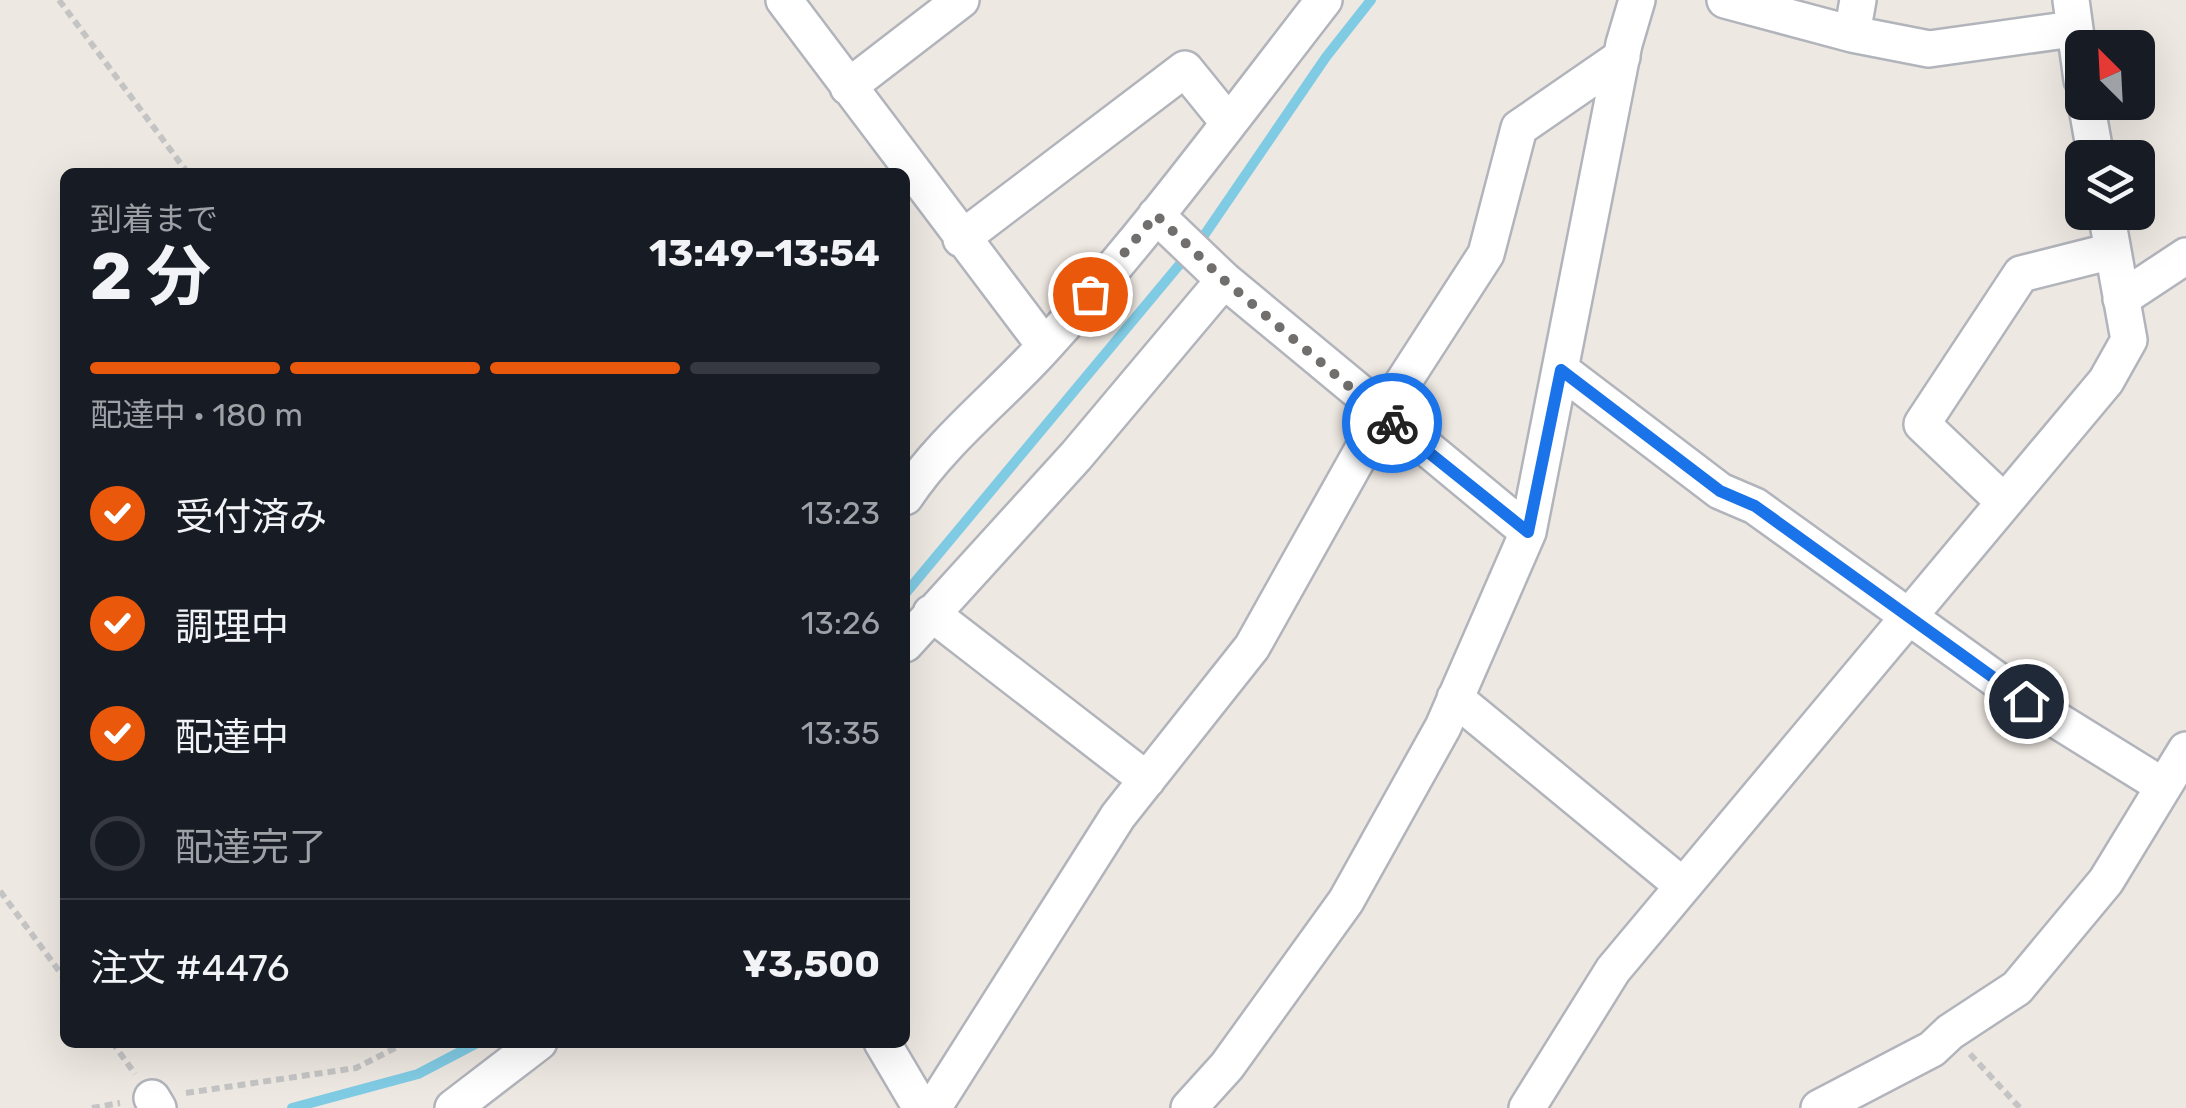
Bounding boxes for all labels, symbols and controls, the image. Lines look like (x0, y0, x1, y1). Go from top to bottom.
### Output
north arrow (2065, 30, 2155, 120)
map controls (2065, 30, 2155, 230)
button: layers (2065, 140, 2155, 230)
text: 到着まで (90, 200, 218, 238)
text: 13:49–13:54 (649, 230, 880, 276)
text: 2 分 (90, 238, 211, 315)
pin (1048, 252, 1133, 337)
icon: bag (1063, 267, 1118, 322)
courier (1342, 373, 1442, 473)
text: 配達中 · 180 m (90, 396, 303, 434)
icon: bike (1365, 396, 1420, 451)
icon: check (90, 486, 145, 541)
text: 受付済み (175, 494, 327, 540)
text: 13:23 (801, 494, 880, 532)
icon: check (90, 596, 145, 651)
text: 調理中 (175, 604, 289, 650)
text: 13:26 (801, 604, 880, 642)
pin (1984, 659, 2069, 744)
icon: home (1999, 674, 2054, 729)
icon: check (90, 706, 145, 761)
text: 配達中 (175, 714, 289, 760)
text: 13:35 (801, 714, 880, 752)
text: 配達完了 (175, 824, 327, 870)
text: ¥3,500 (742, 941, 880, 987)
text: 注文 #4476 (90, 945, 290, 991)

